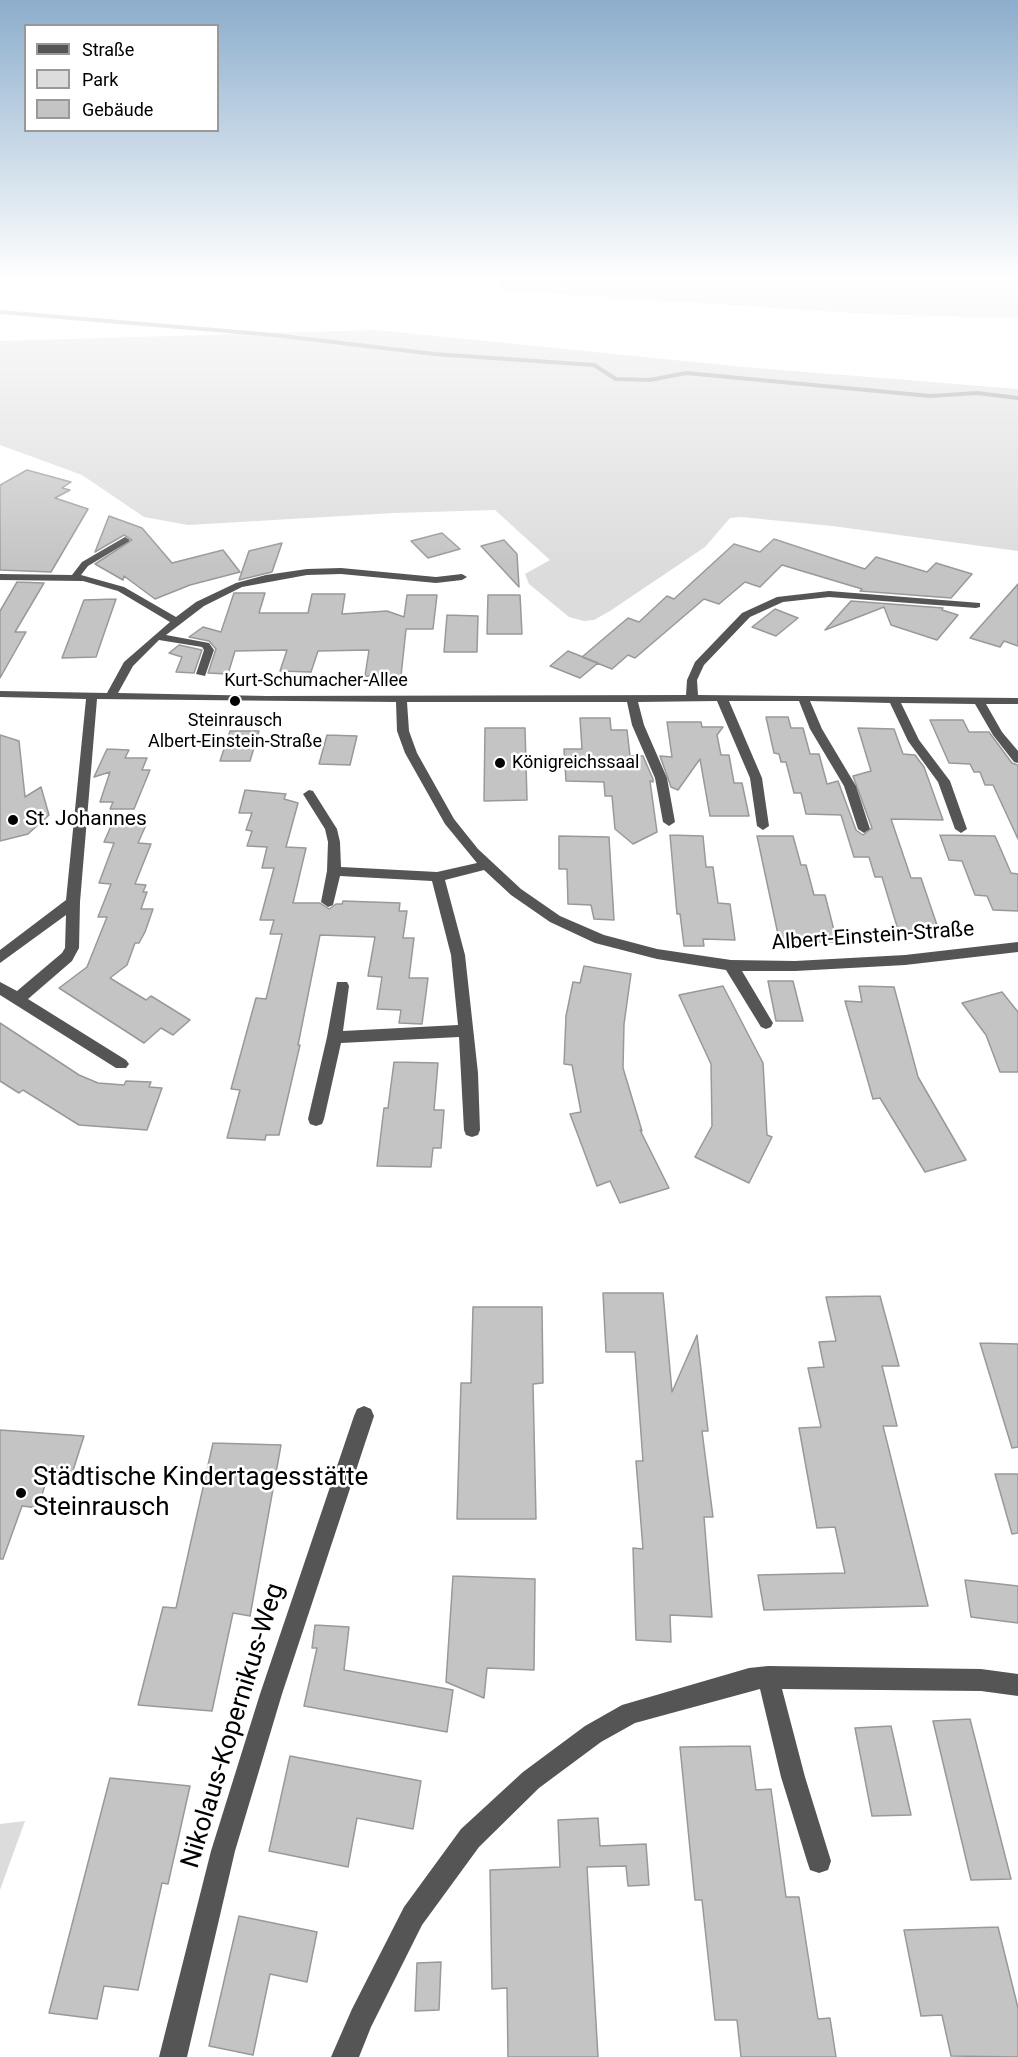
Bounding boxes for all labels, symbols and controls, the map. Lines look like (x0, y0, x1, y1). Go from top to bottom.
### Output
legend (24, 24, 219, 132)
text: Straße (82, 39, 134, 60)
text: Park (82, 69, 118, 90)
text: Gebäude (82, 99, 153, 120)
street label: Kurt-Schumacher-Allee (224, 670, 408, 692)
marker: Steinrausch Albert-Einstein-Straße (228, 694, 242, 708)
place label: Steinrausch Albert-Einstein-Straße (148, 710, 322, 752)
place label: Königreichssaal (512, 752, 639, 774)
marker: Königreichssaal (493, 756, 507, 770)
place label: St. Johannes (25, 807, 147, 833)
marker: St. Johannes (6, 813, 20, 827)
street label: Albert-Einstein-Straße (771, 917, 975, 957)
place label: Städtische Kindertagesstätte Steinrausch (33, 1462, 368, 1524)
marker: Städtische Kindertagesstätte Steinrausch (14, 1486, 28, 1500)
street label: Nikolaus-Kopernikus-Weg (176, 1580, 292, 1872)

